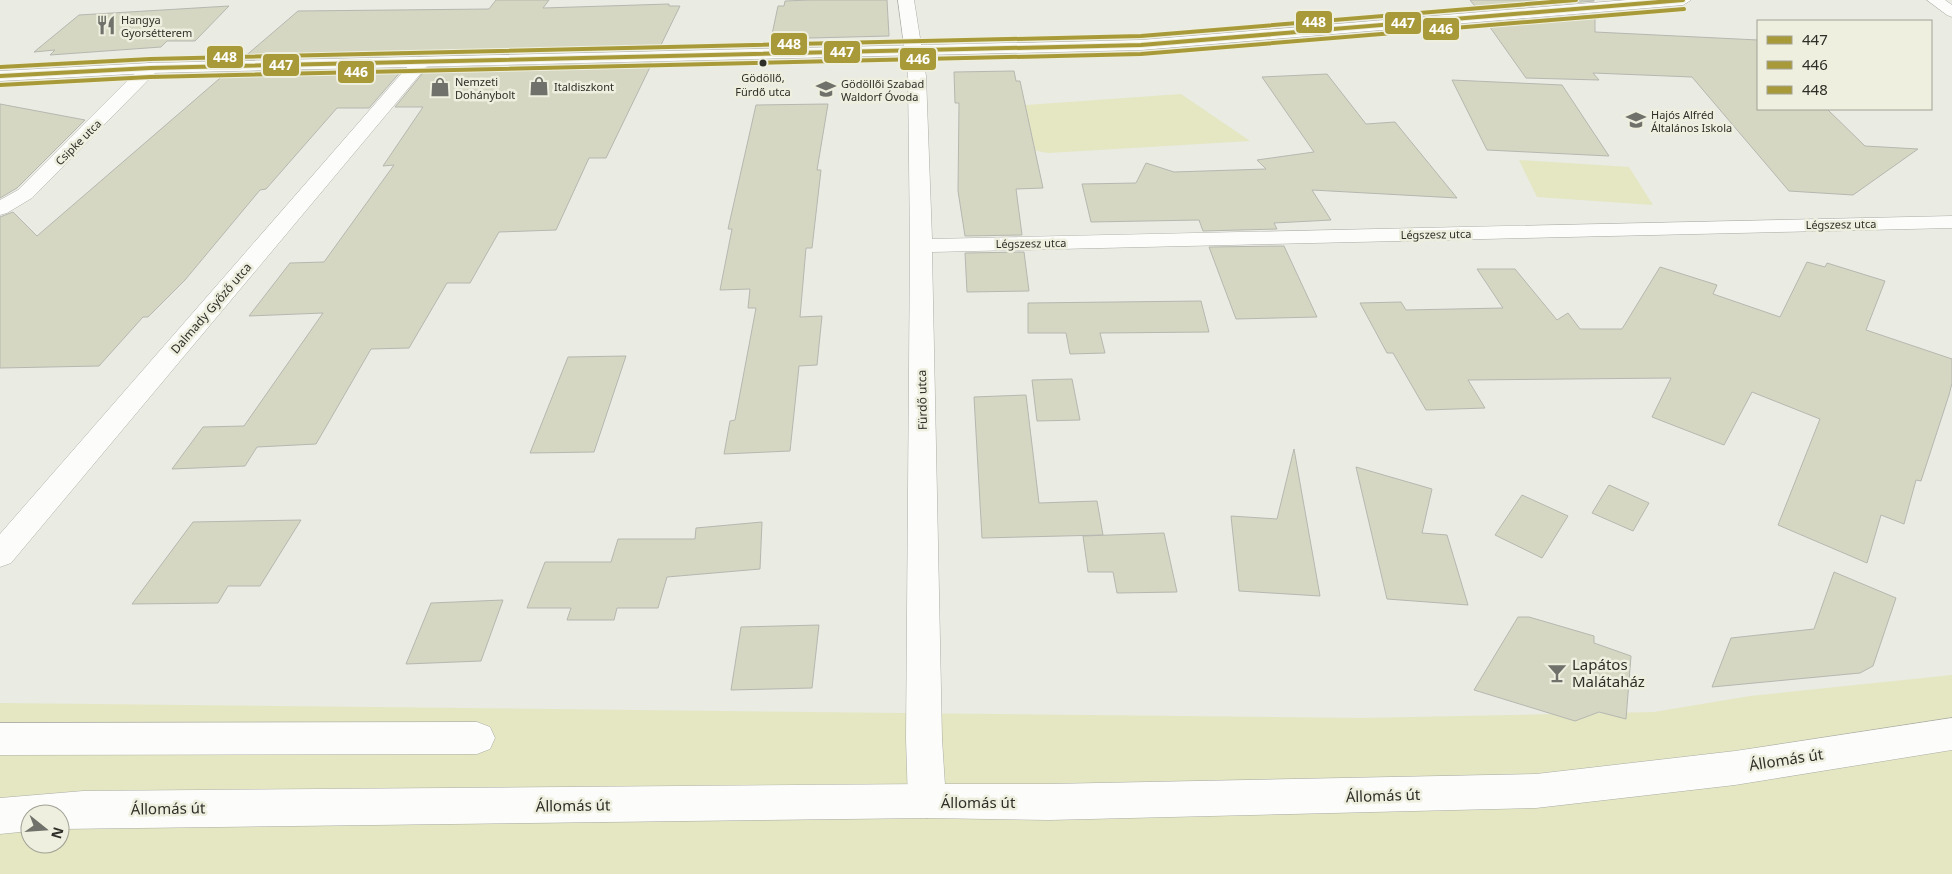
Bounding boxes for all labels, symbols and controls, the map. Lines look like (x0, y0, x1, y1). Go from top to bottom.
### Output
line badge: 448 (1295, 10, 1333, 34)
line badge: 447 (1384, 11, 1422, 35)
place label: Hangya Gyorsétterem (121, 12, 192, 40)
text: 448 (1302, 12, 1326, 31)
text: 447 (1391, 13, 1415, 32)
restaurant icon: Hangya Gyorsétterem (95, 14, 117, 36)
line badge: 446 (1422, 17, 1460, 41)
text: 446 (1429, 19, 1453, 38)
legend (1757, 20, 1932, 110)
text: 447 (1802, 29, 1828, 49)
line badge: 448 (770, 32, 808, 56)
text: 448 (777, 34, 801, 53)
line badge: 447 (823, 40, 861, 64)
text: 447 (830, 42, 854, 61)
line badge: 448 (206, 45, 244, 69)
text: 448 (213, 47, 237, 66)
line badge: 446 (899, 47, 937, 71)
text: 446 (906, 49, 930, 68)
line badge: 447 (262, 53, 300, 77)
text: 446 (1802, 54, 1828, 74)
text: 447 (269, 55, 293, 74)
marker: Gödöllő, Fürdő utca (758, 58, 768, 68)
line badge: 446 (337, 60, 375, 84)
text: 446 (344, 62, 368, 81)
place label: Gödöllő, Fürdő utca (735, 70, 791, 99)
place label: Nemzeti Dohánybolt (455, 74, 515, 102)
shop icon: Italdiszkont (528, 75, 550, 97)
shop icon: Nemzeti Dohánybolt (429, 76, 451, 98)
place label: Gödöllői Szabad Waldorf Óvoda (841, 76, 924, 104)
school or university icon: Gödöllői Szabad Waldorf Óvoda (815, 78, 837, 100)
place label: Italdiszkont (554, 79, 614, 94)
text: 448 (1802, 79, 1828, 99)
place label: Hajós Alfréd Általános Iskola (1651, 107, 1732, 135)
school or university icon: Hajós Alfréd Általános Iskola (1625, 109, 1647, 131)
street label: Csipke utca (52, 116, 104, 168)
street label: Légszesz utca (1805, 216, 1877, 232)
street label: Légszesz utca (1400, 226, 1472, 242)
street label: Légszesz utca (995, 235, 1067, 251)
street label: Dalmady Győző utca (167, 259, 255, 357)
street label: Fürdő utca (913, 370, 931, 430)
place label: Lapátos Malátaház (1572, 654, 1645, 691)
bar icon: Lapátos Malátaház (1546, 662, 1568, 684)
street label: Állomás út (1748, 743, 1825, 775)
street label: Állomás út (1345, 784, 1421, 806)
street label: Állomás út (941, 792, 1016, 812)
street label: Állomás út (536, 794, 611, 816)
street label: Állomás út (131, 797, 206, 819)
north arrow (20, 804, 70, 854)
text: N (47, 825, 69, 841)

